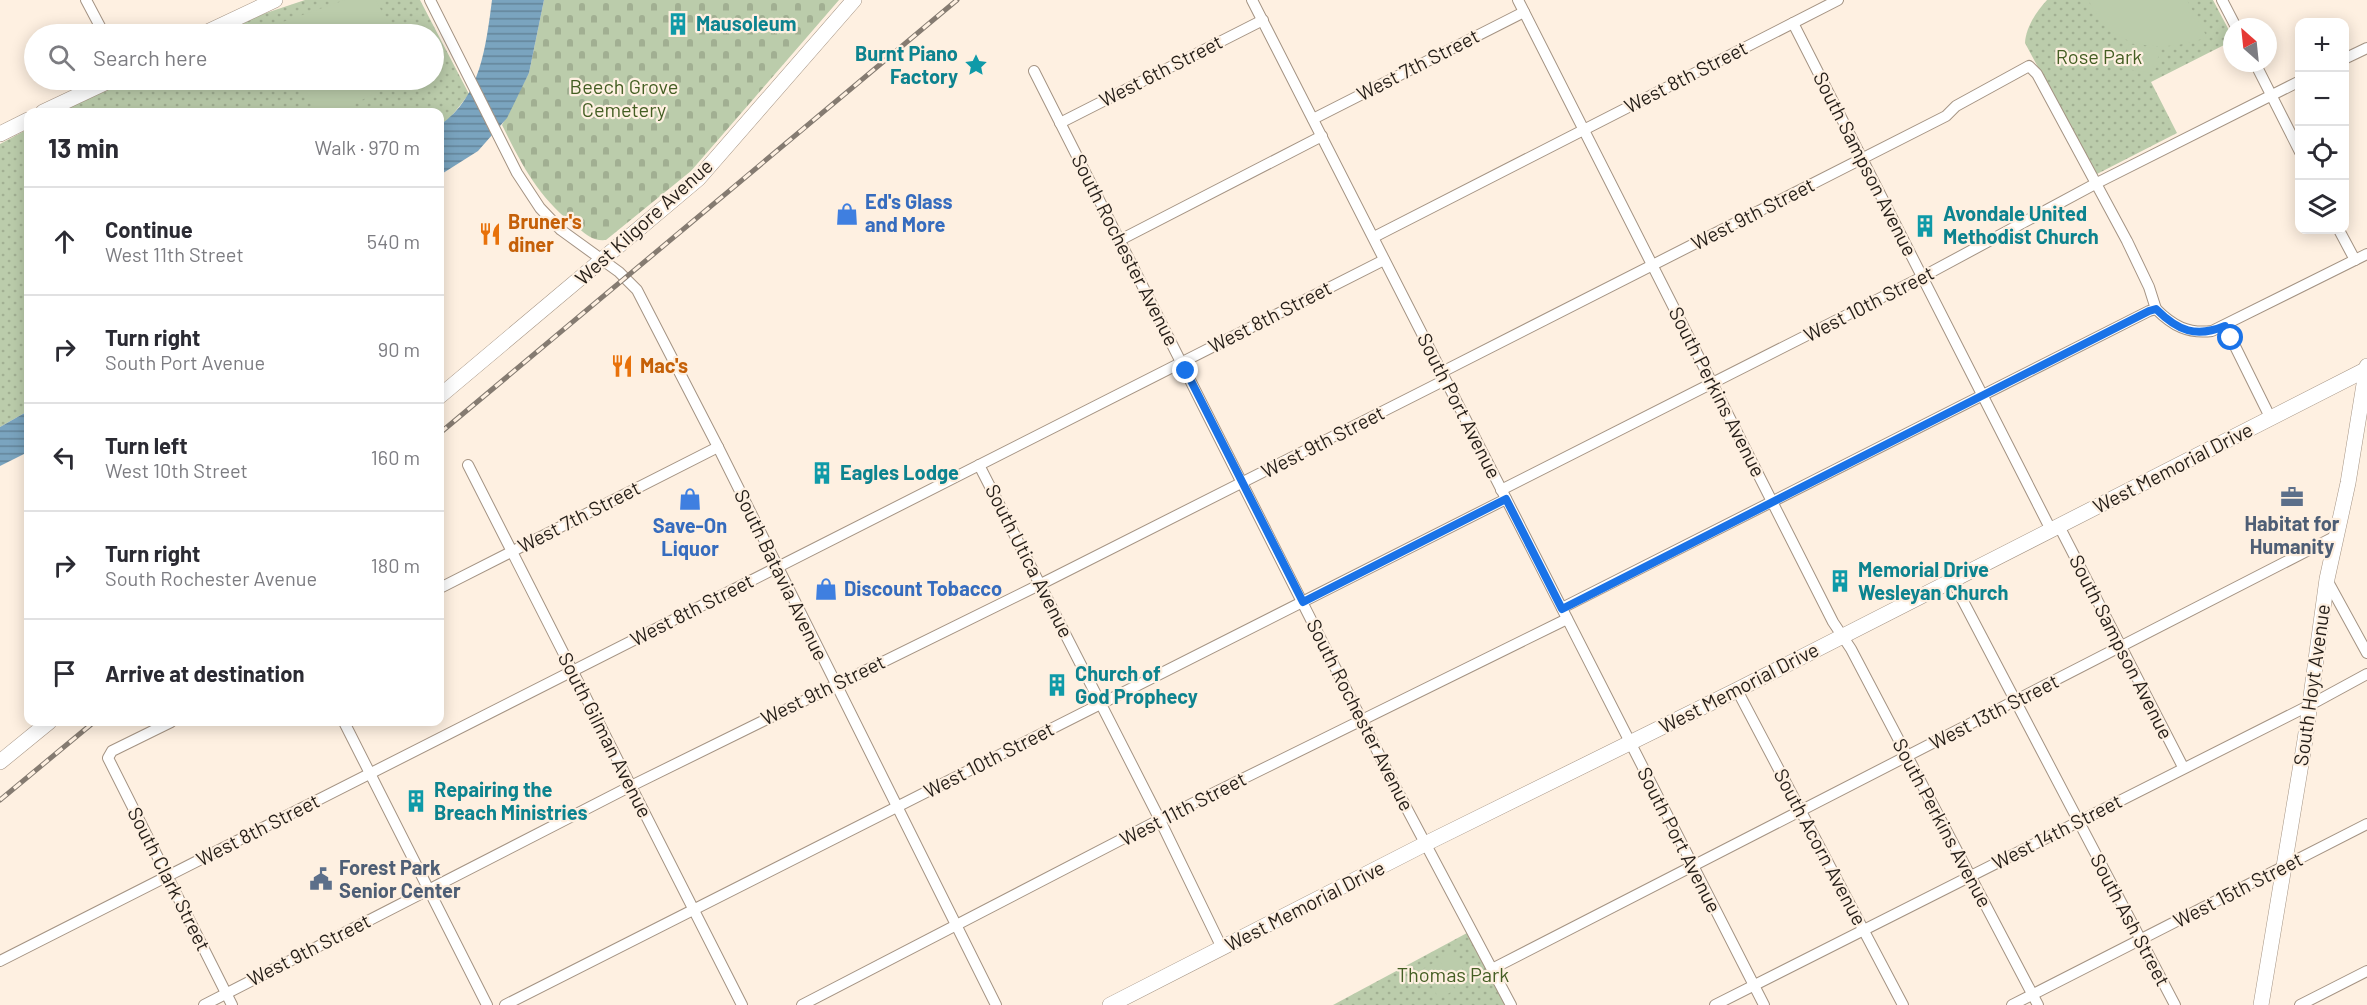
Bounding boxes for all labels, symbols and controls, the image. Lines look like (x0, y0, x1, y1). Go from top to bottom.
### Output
building icon: Mausoleum (665, 11, 691, 37)
place label: Mausoleum (696, 11, 796, 35)
north arrow (2223, 18, 2277, 72)
map controls (2295, 18, 2349, 234)
button: + (2295, 18, 2349, 72)
street label: West 7th Street (1352, 23, 1483, 105)
search box (24, 24, 444, 90)
street label: West 6th Street (1095, 29, 1226, 111)
street label: West 8th Street (1620, 35, 1751, 117)
icon: search (45, 41, 78, 74)
place label: Burnt Piano Factory (855, 41, 958, 88)
text: Search here (93, 44, 207, 70)
park label: Rose Park (2056, 44, 2142, 68)
place icon: Burnt Piano Factory (963, 52, 989, 78)
street label: South Sampson Avenue (1809, 67, 1923, 260)
button: − (2295, 72, 2349, 126)
park label: Beech Grove Cemetery (570, 74, 678, 121)
button: locate (2295, 126, 2349, 180)
text: 13 min (48, 132, 119, 163)
text: Walk · 970 m (315, 135, 420, 159)
street label: South Rochester Avenue (1067, 150, 1185, 349)
street label: West Kilgore Avenue (570, 153, 717, 289)
street label: West 9th Street (1687, 172, 1818, 254)
button: layers (2295, 180, 2349, 234)
place label: Ed's Glass and More (865, 189, 953, 236)
shop icon: Ed's Glass and More (834, 201, 860, 227)
place label: Avondale United Methodist Church (1943, 201, 2099, 248)
place label: Bruner's diner (508, 209, 582, 256)
building icon: Avondale United Methodist Church (1912, 213, 1938, 239)
text: Continue (105, 216, 193, 242)
restaurant icon: Bruner's diner (477, 221, 503, 247)
icon: ahead (48, 225, 81, 258)
text: 540 m (367, 229, 420, 253)
text: West 11th Street (105, 242, 244, 266)
street label: West 10th Street (1799, 260, 1938, 346)
street label: West 8th Street (1204, 275, 1335, 357)
street label: South Perkins Avenue (1665, 302, 1771, 481)
text: Turn right (105, 324, 200, 350)
route start (2217, 324, 2243, 350)
street label: South Port Avenue (1413, 329, 1507, 482)
icon: right (48, 333, 81, 366)
text: 90 m (378, 337, 420, 361)
text: South Port Avenue (105, 350, 265, 374)
restaurant icon: Mac's (609, 353, 635, 379)
place label: Mac's (640, 353, 688, 377)
route end (1172, 357, 1198, 383)
street label: West 9th Street (1257, 400, 1388, 482)
street label: West Memorial Drive (2089, 416, 2256, 518)
text: Turn left (105, 432, 188, 458)
icon: left (48, 441, 81, 474)
text: 160 m (371, 445, 420, 469)
text: West 10th Street (105, 458, 248, 482)
building icon: Eagles Lodge (809, 460, 835, 486)
place label: Eagles Lodge (840, 460, 959, 484)
street label: West 7th Street (513, 475, 644, 557)
street label: South Utica Avenue (981, 480, 1079, 641)
office icon: Habitat for Humanity (2279, 484, 2305, 510)
street label: South Batavia Avenue (730, 485, 834, 664)
shop icon: Save-On Liquor (677, 486, 703, 512)
place label: Habitat for Humanity (2245, 511, 2340, 558)
place label: Save-On Liquor (653, 513, 727, 560)
text: Turn right (105, 540, 200, 566)
icon: right (48, 549, 81, 582)
street label: South Sampson Avenue (2065, 550, 2179, 743)
text: 180 m (371, 553, 420, 577)
place label: Memorial Drive Wesleyan Church (1858, 557, 2008, 604)
text: South Rochester Avenue (105, 566, 317, 590)
street label: West 8th Street (626, 568, 757, 650)
building icon: Memorial Drive Wesleyan Church (1827, 568, 1853, 594)
shop icon: Discount Tobacco (813, 576, 839, 602)
place label: Discount Tobacco (844, 576, 1002, 600)
street label: South Hoyt Avenue (2288, 602, 2334, 767)
street label: South Rochester Avenue (1302, 615, 1420, 814)
street label: West Memorial Drive (1655, 636, 1822, 738)
street label: South Gilman Avenue (554, 648, 658, 821)
street label: West 9th Street (757, 649, 889, 729)
icon: arrive (48, 657, 81, 690)
text: Arrive at destination (105, 660, 304, 686)
place label: Church of God Prophecy (1075, 661, 1198, 708)
street label: West 13th Street (1925, 668, 2062, 754)
building icon: Church of God Prophecy (1044, 672, 1070, 698)
street label: West 10th Street (919, 716, 1058, 802)
street label: South Perkins Avenue (1888, 734, 1998, 911)
street label: South Port Avenue (1633, 763, 1727, 916)
street label: South Acorn Avenue (1769, 764, 1872, 929)
street label: West 11th Street (1115, 766, 1250, 850)
place label: Repairing the Breach Ministries (434, 777, 588, 824)
street label: West 8th Street (192, 788, 323, 870)
building icon: Repairing the Breach Ministries (403, 788, 429, 814)
street label: West 14th Street (1988, 788, 2126, 874)
street label: South Clark Street (123, 803, 217, 954)
street label: West 15th Street (2169, 846, 2306, 932)
street label: South Ash Street (2086, 849, 2176, 990)
street label: West Memorial Drive (1221, 854, 1388, 956)
place label: Forest Park Senior Center (339, 855, 461, 902)
public building icon: Forest Park Senior Center (308, 866, 334, 892)
street label: West 9th Street (243, 908, 374, 990)
park label: Thomas Park (1397, 962, 1509, 986)

